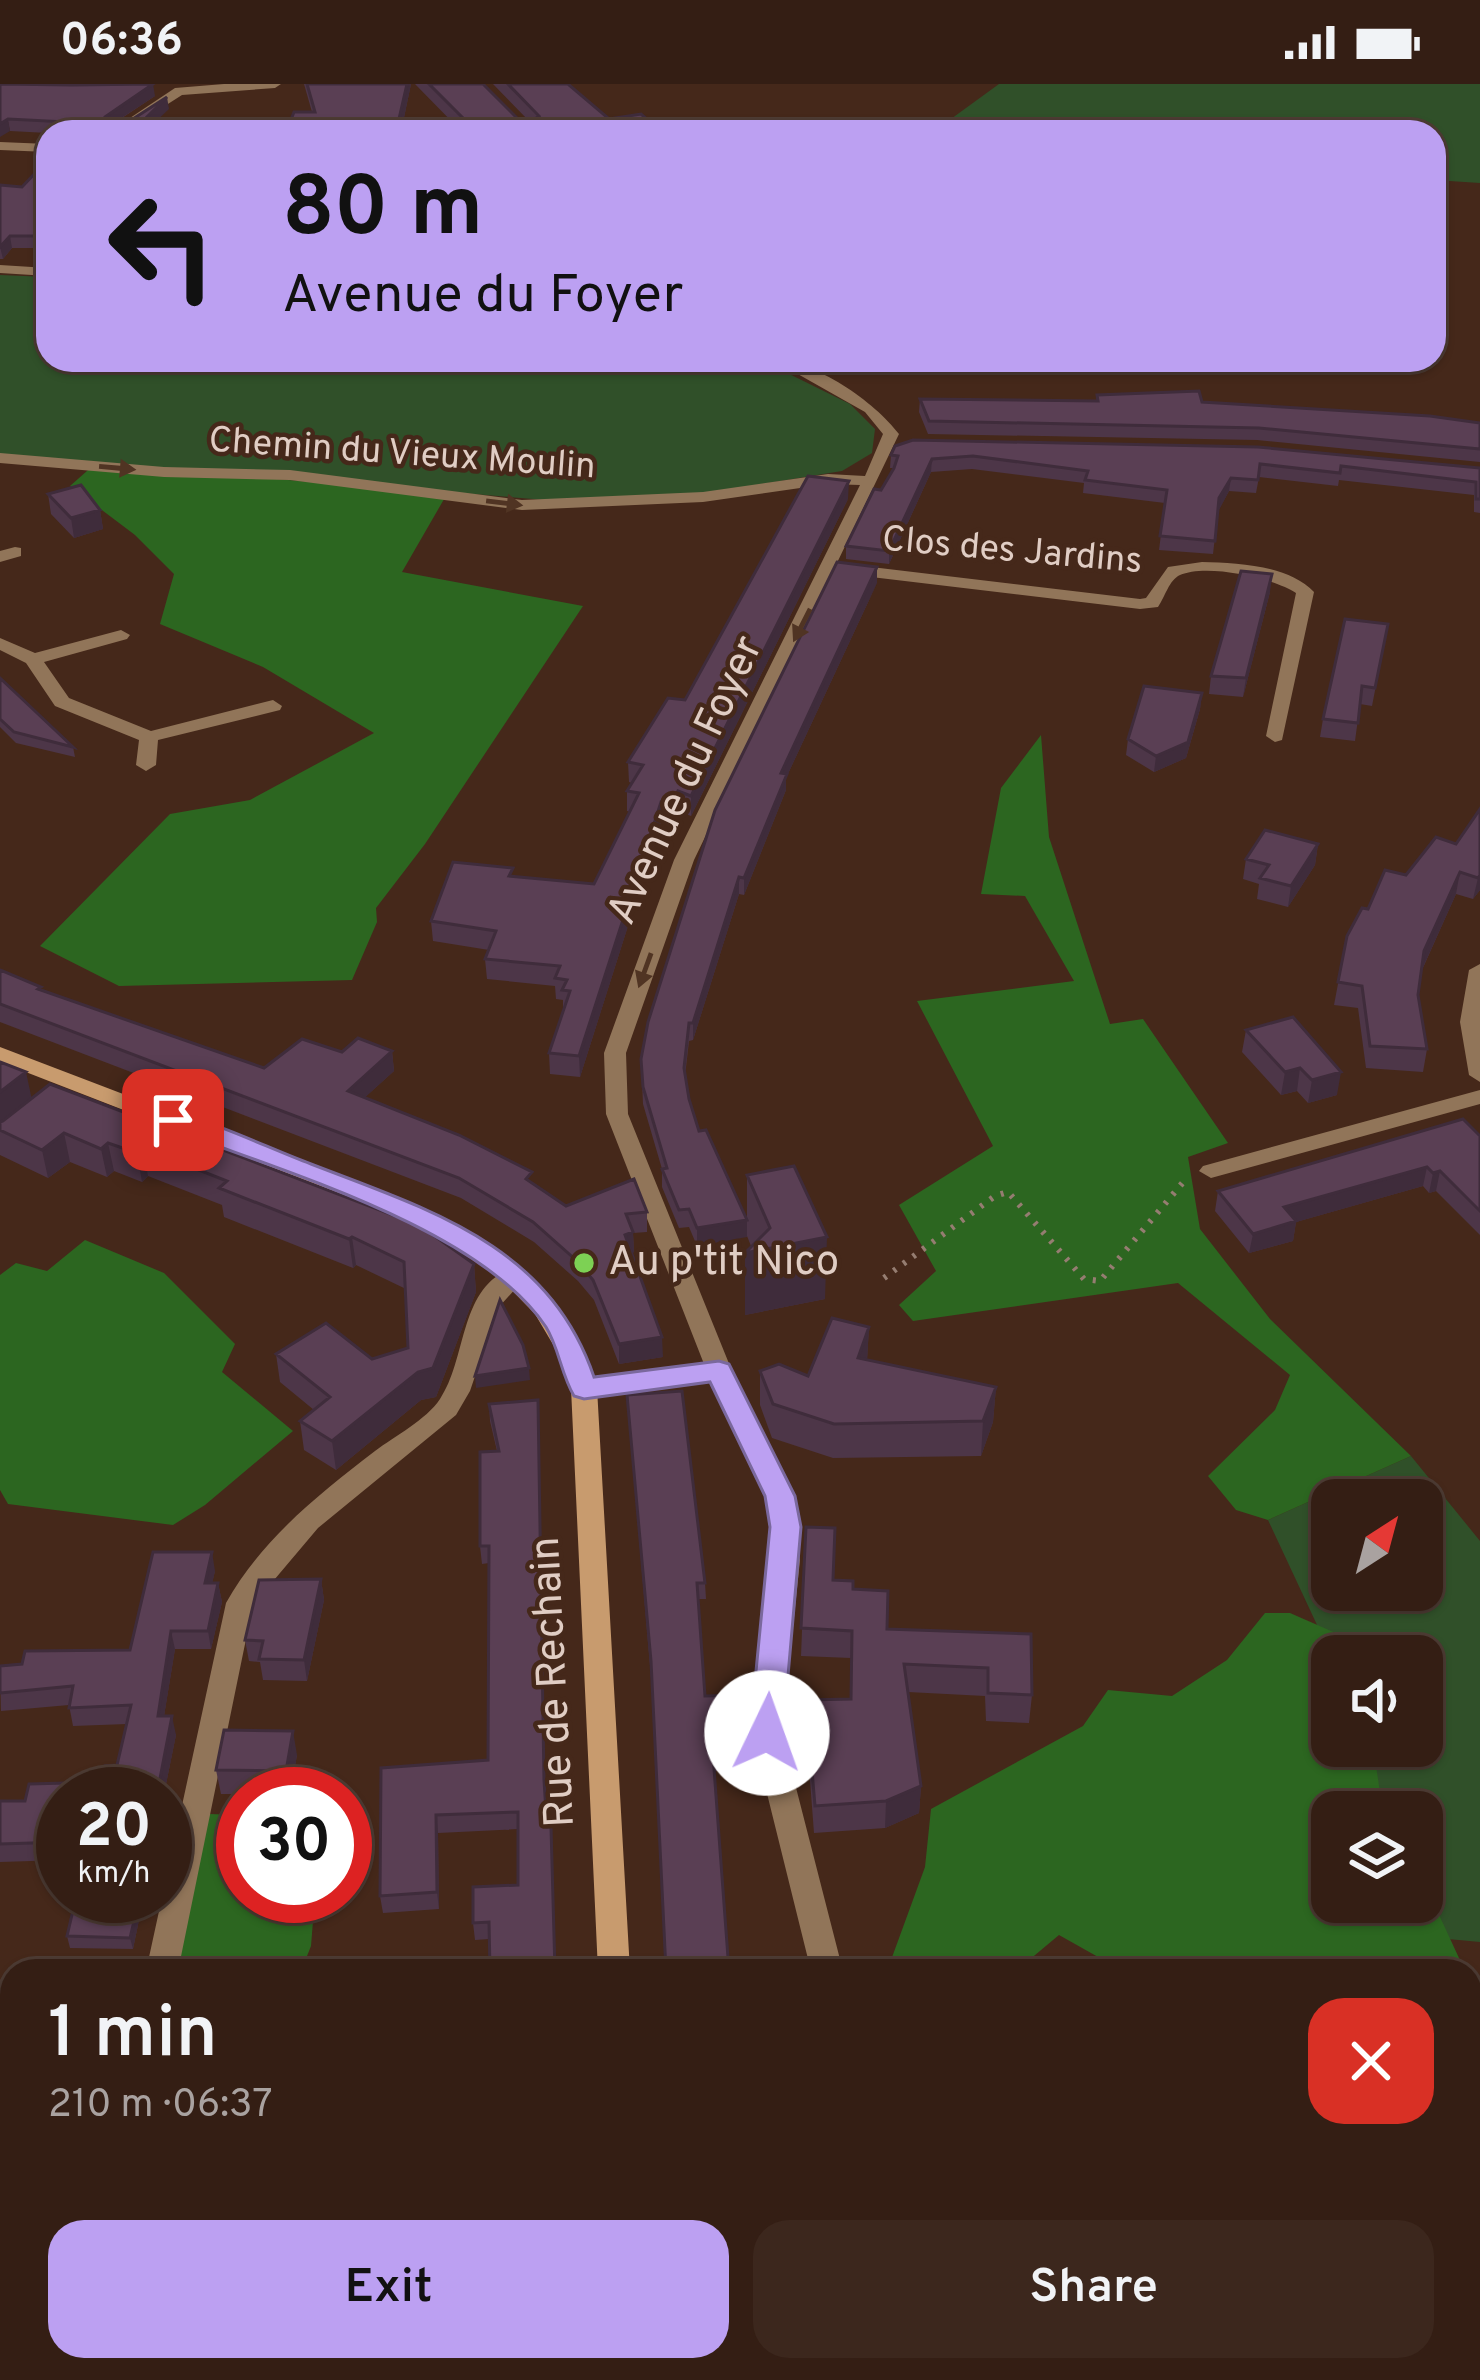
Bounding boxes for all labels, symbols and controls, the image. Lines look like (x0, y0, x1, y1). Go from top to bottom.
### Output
text: 06:36 (60, 14, 183, 71)
text: 80 m (282, 159, 483, 265)
icon: left (84, 168, 240, 324)
text: Avenue du Foyer (282, 263, 683, 332)
street label: Chemin du Vieux Moulin (207, 419, 597, 491)
one-way arrow (98, 459, 136, 478)
one-way arrow (486, 493, 524, 512)
street label: Clos des Jardins (880, 518, 1144, 586)
one-way arrow (793, 608, 813, 642)
street label: Avenue du Foyer (597, 628, 777, 934)
one-way arrow (635, 952, 653, 988)
pin (122, 1069, 224, 1171)
icon: arrive (140, 1087, 206, 1153)
place label: Au p'tit Nico (608, 1237, 839, 1290)
marker: Au p'tit Nico (571, 1250, 597, 1276)
north arrow (1311, 1479, 1443, 1611)
map controls (1311, 1479, 1443, 1923)
street label: Rue de Rechain (521, 1535, 589, 1829)
button: sound (1311, 1635, 1443, 1767)
position arrow (704, 1670, 830, 1796)
speed limit sign: 30 (216, 1767, 372, 1923)
button: layers (1311, 1791, 1443, 1923)
text: 20 (76, 1792, 152, 1868)
text: km/h (78, 1856, 150, 1893)
text: 1 min (48, 1991, 218, 2083)
button: close (1308, 1998, 1434, 2124)
text: 210 m · 06:37 (48, 2082, 273, 2131)
button: Exit (48, 2220, 729, 2358)
button: Share (753, 2220, 1434, 2358)

